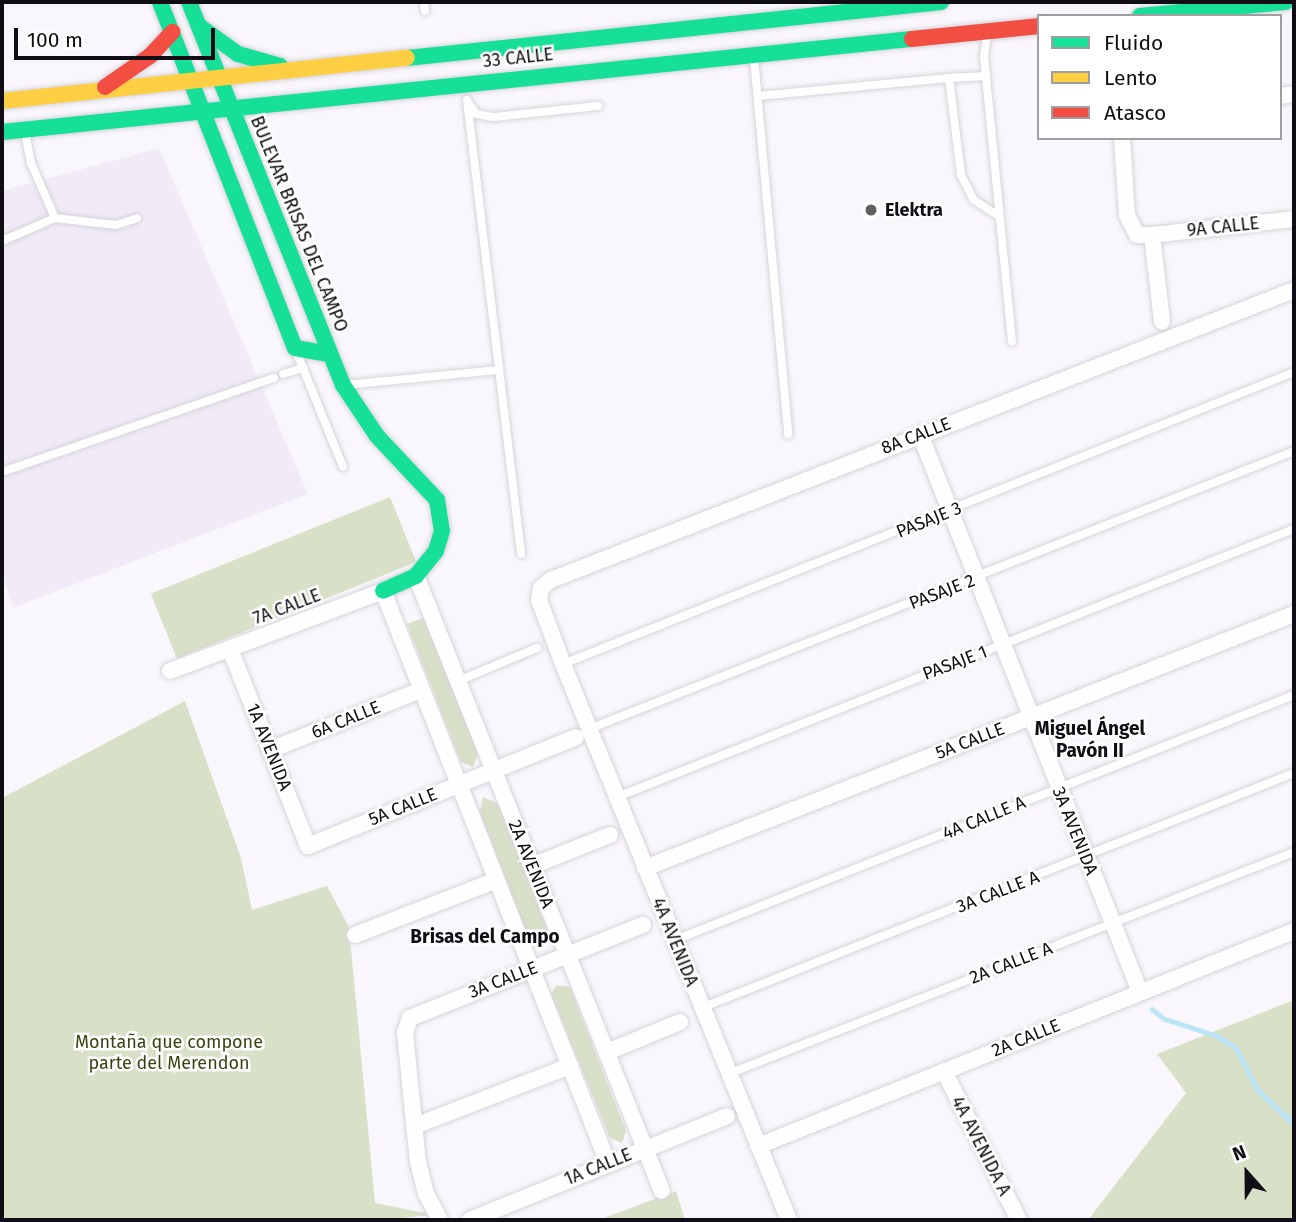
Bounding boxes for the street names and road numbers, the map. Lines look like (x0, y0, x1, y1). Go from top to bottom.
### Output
street label: 33 CALLE (482, 44, 554, 72)
street label: BULEVAR BRISAS DEL CAMPO (246, 113, 352, 335)
street label: 9A CALLE (1186, 212, 1260, 242)
street label: 8A CALLE (878, 413, 954, 459)
street label: PASAJE 3 (893, 497, 965, 543)
street label: PASAJE 2 (906, 570, 978, 614)
street label: 7A CALLE (250, 584, 324, 630)
street label: PASAJE 1 (920, 641, 990, 685)
street label: 6A CALLE (308, 696, 384, 744)
street label: 1A AVENIDA (242, 700, 296, 794)
street label: 5A CALLE (932, 718, 1008, 764)
street label: 5A CALLE (366, 783, 440, 831)
street label: 3A AVENIDA (1048, 784, 1102, 878)
street label: 4A CALLE A (939, 792, 1029, 844)
street label: 2A AVENIDA (504, 817, 558, 911)
street label: 3A CALLE A (953, 866, 1043, 918)
street label: 4A AVENIDA (647, 895, 703, 989)
street label: 2A CALLE A (967, 937, 1055, 989)
street label: 3A CALLE (466, 957, 540, 1003)
street label: 2A CALLE (989, 1015, 1063, 1061)
street label: 4A AVENIDA A (947, 1093, 1015, 1199)
street label: 1A CALLE (561, 1144, 635, 1190)

